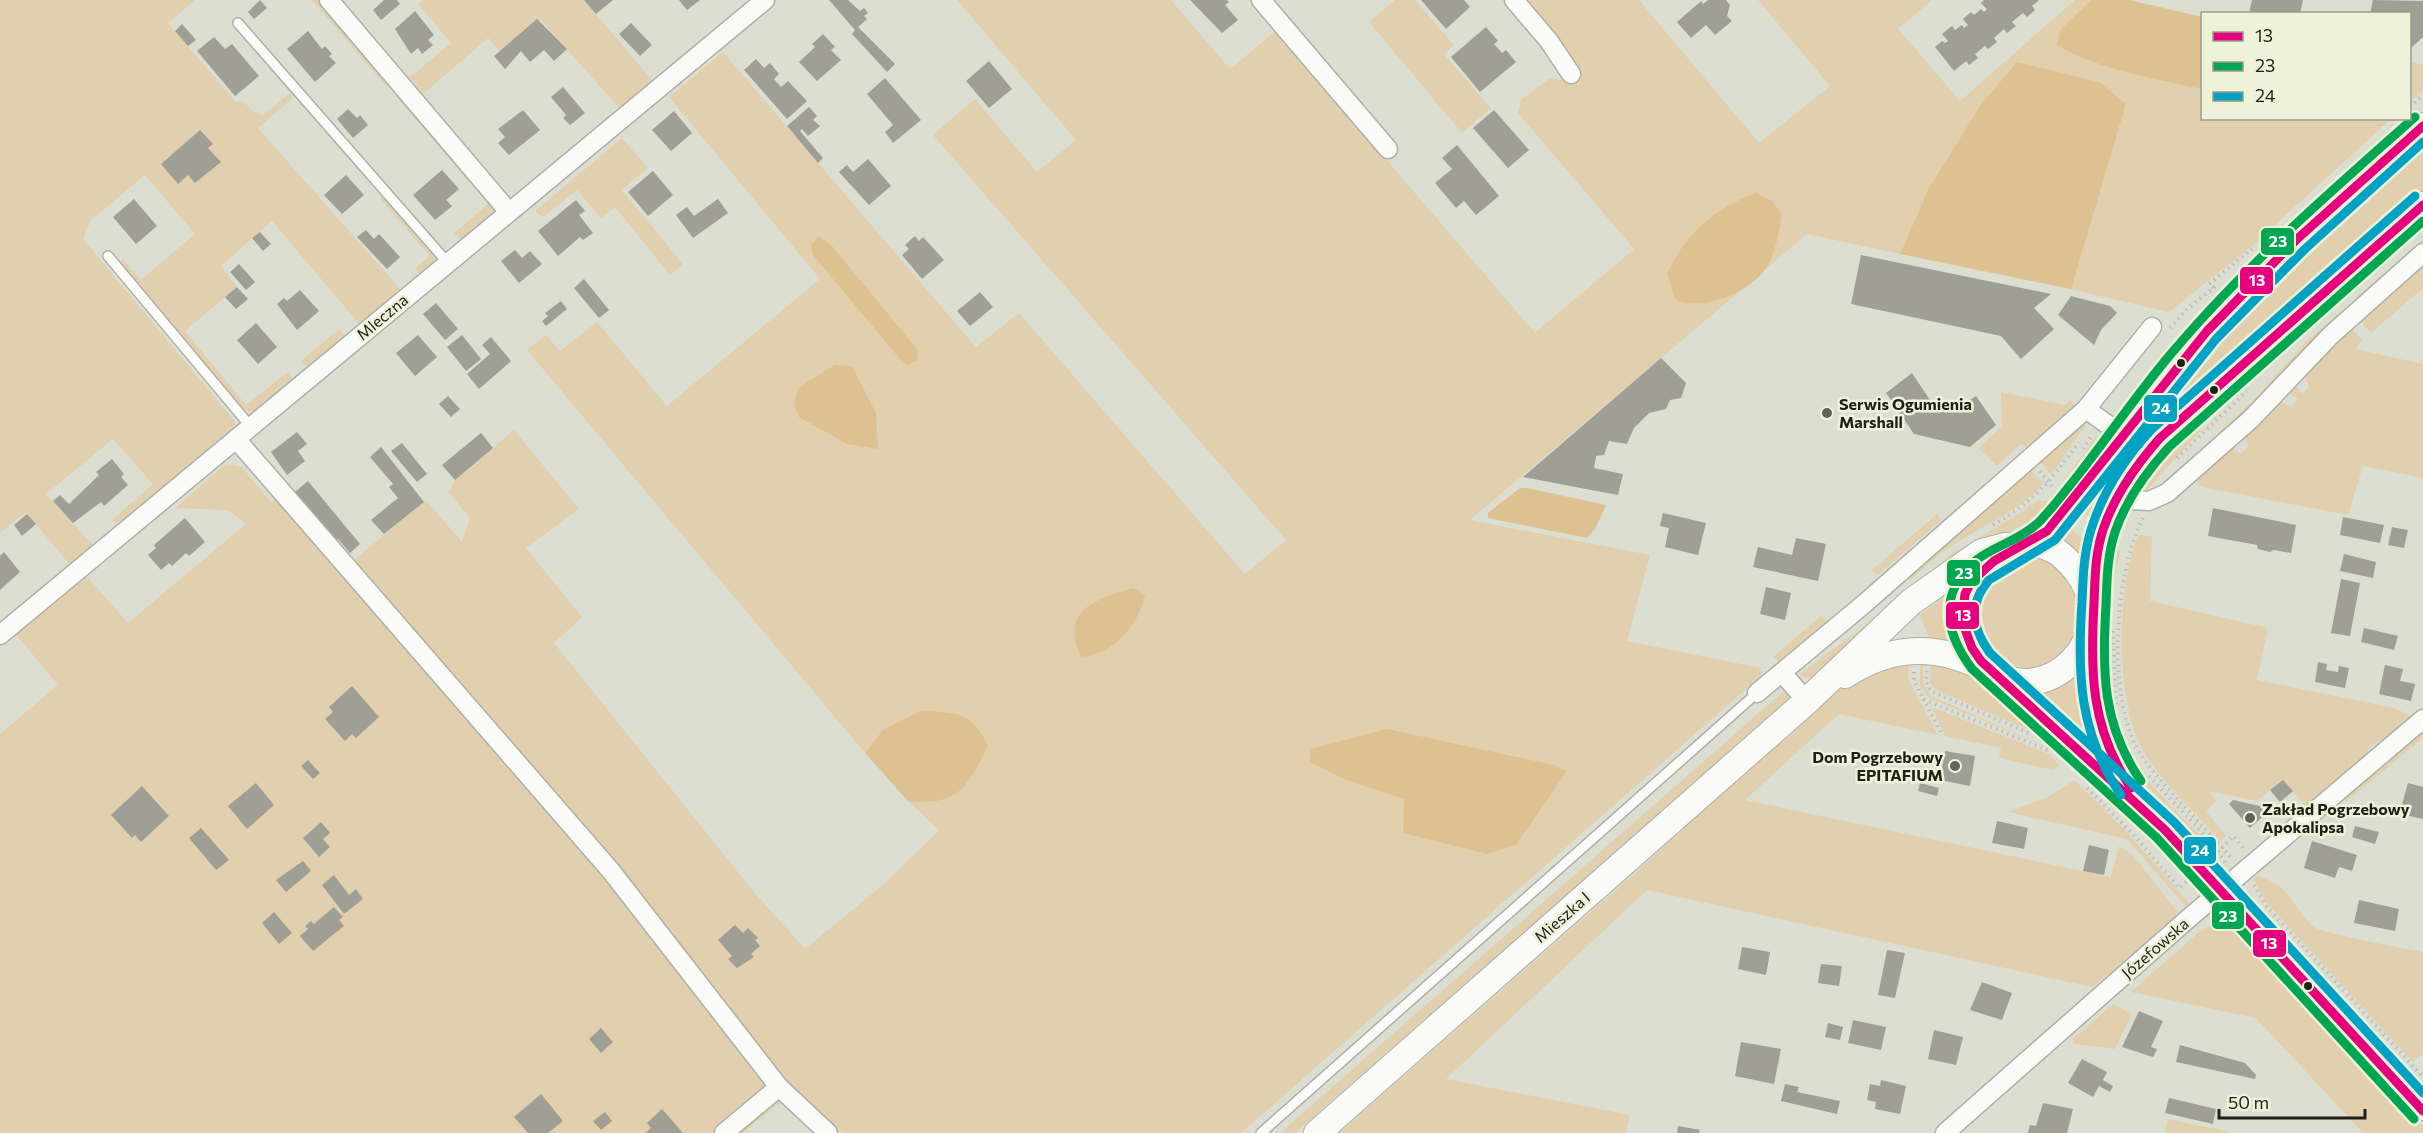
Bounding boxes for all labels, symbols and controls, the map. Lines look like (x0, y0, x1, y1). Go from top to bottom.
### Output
legend (2201, 12, 2411, 120)
text: 13 (2255, 24, 2273, 46)
text: 23 (2255, 54, 2275, 76)
text: 24 (2255, 84, 2276, 106)
line badge: 23 (2260, 227, 2295, 256)
text: 23 (2269, 231, 2287, 250)
line badge: 13 (2239, 266, 2274, 295)
text: 13 (2249, 270, 2265, 289)
street label: Mleczna (352, 290, 411, 344)
unlabelled marker (2175, 357, 2187, 369)
unlabelled marker (2208, 384, 2220, 396)
place label: Serwis Ogumienia Marshall (1839, 394, 1972, 431)
line badge: 24 (2143, 394, 2178, 423)
text: 24 (2152, 398, 2171, 417)
marker: Serwis Ogumienia Marshall (1820, 406, 1834, 420)
line badge: 23 (1946, 559, 1981, 587)
text: 23 (1955, 563, 1973, 582)
line badge: 13 (1945, 601, 1980, 630)
text: 13 (1955, 605, 1971, 624)
place label: Dom Pogrzebowy EPITAFIUM (1812, 747, 1943, 784)
marker: Dom Pogrzebowy EPITAFIUM (1948, 759, 1962, 773)
place label: Zakład Pogrzebowy Apokalipsa (2262, 799, 2410, 836)
marker: Zakład Pogrzebowy Apokalipsa (2243, 811, 2257, 825)
line badge: 24 (2183, 836, 2217, 865)
text: 24 (2191, 840, 2210, 859)
street label: Mieszka I (1530, 887, 1593, 946)
line badge: 23 (2211, 901, 2245, 930)
text: 23 (2219, 906, 2237, 925)
street label: Józefowska (2117, 913, 2192, 982)
line badge: 13 (2252, 929, 2287, 958)
text: 13 (2261, 933, 2277, 952)
unlabelled marker (2302, 980, 2314, 992)
scale bar (2219, 1082, 2364, 1120)
text: 50 m (2228, 1091, 2269, 1113)

